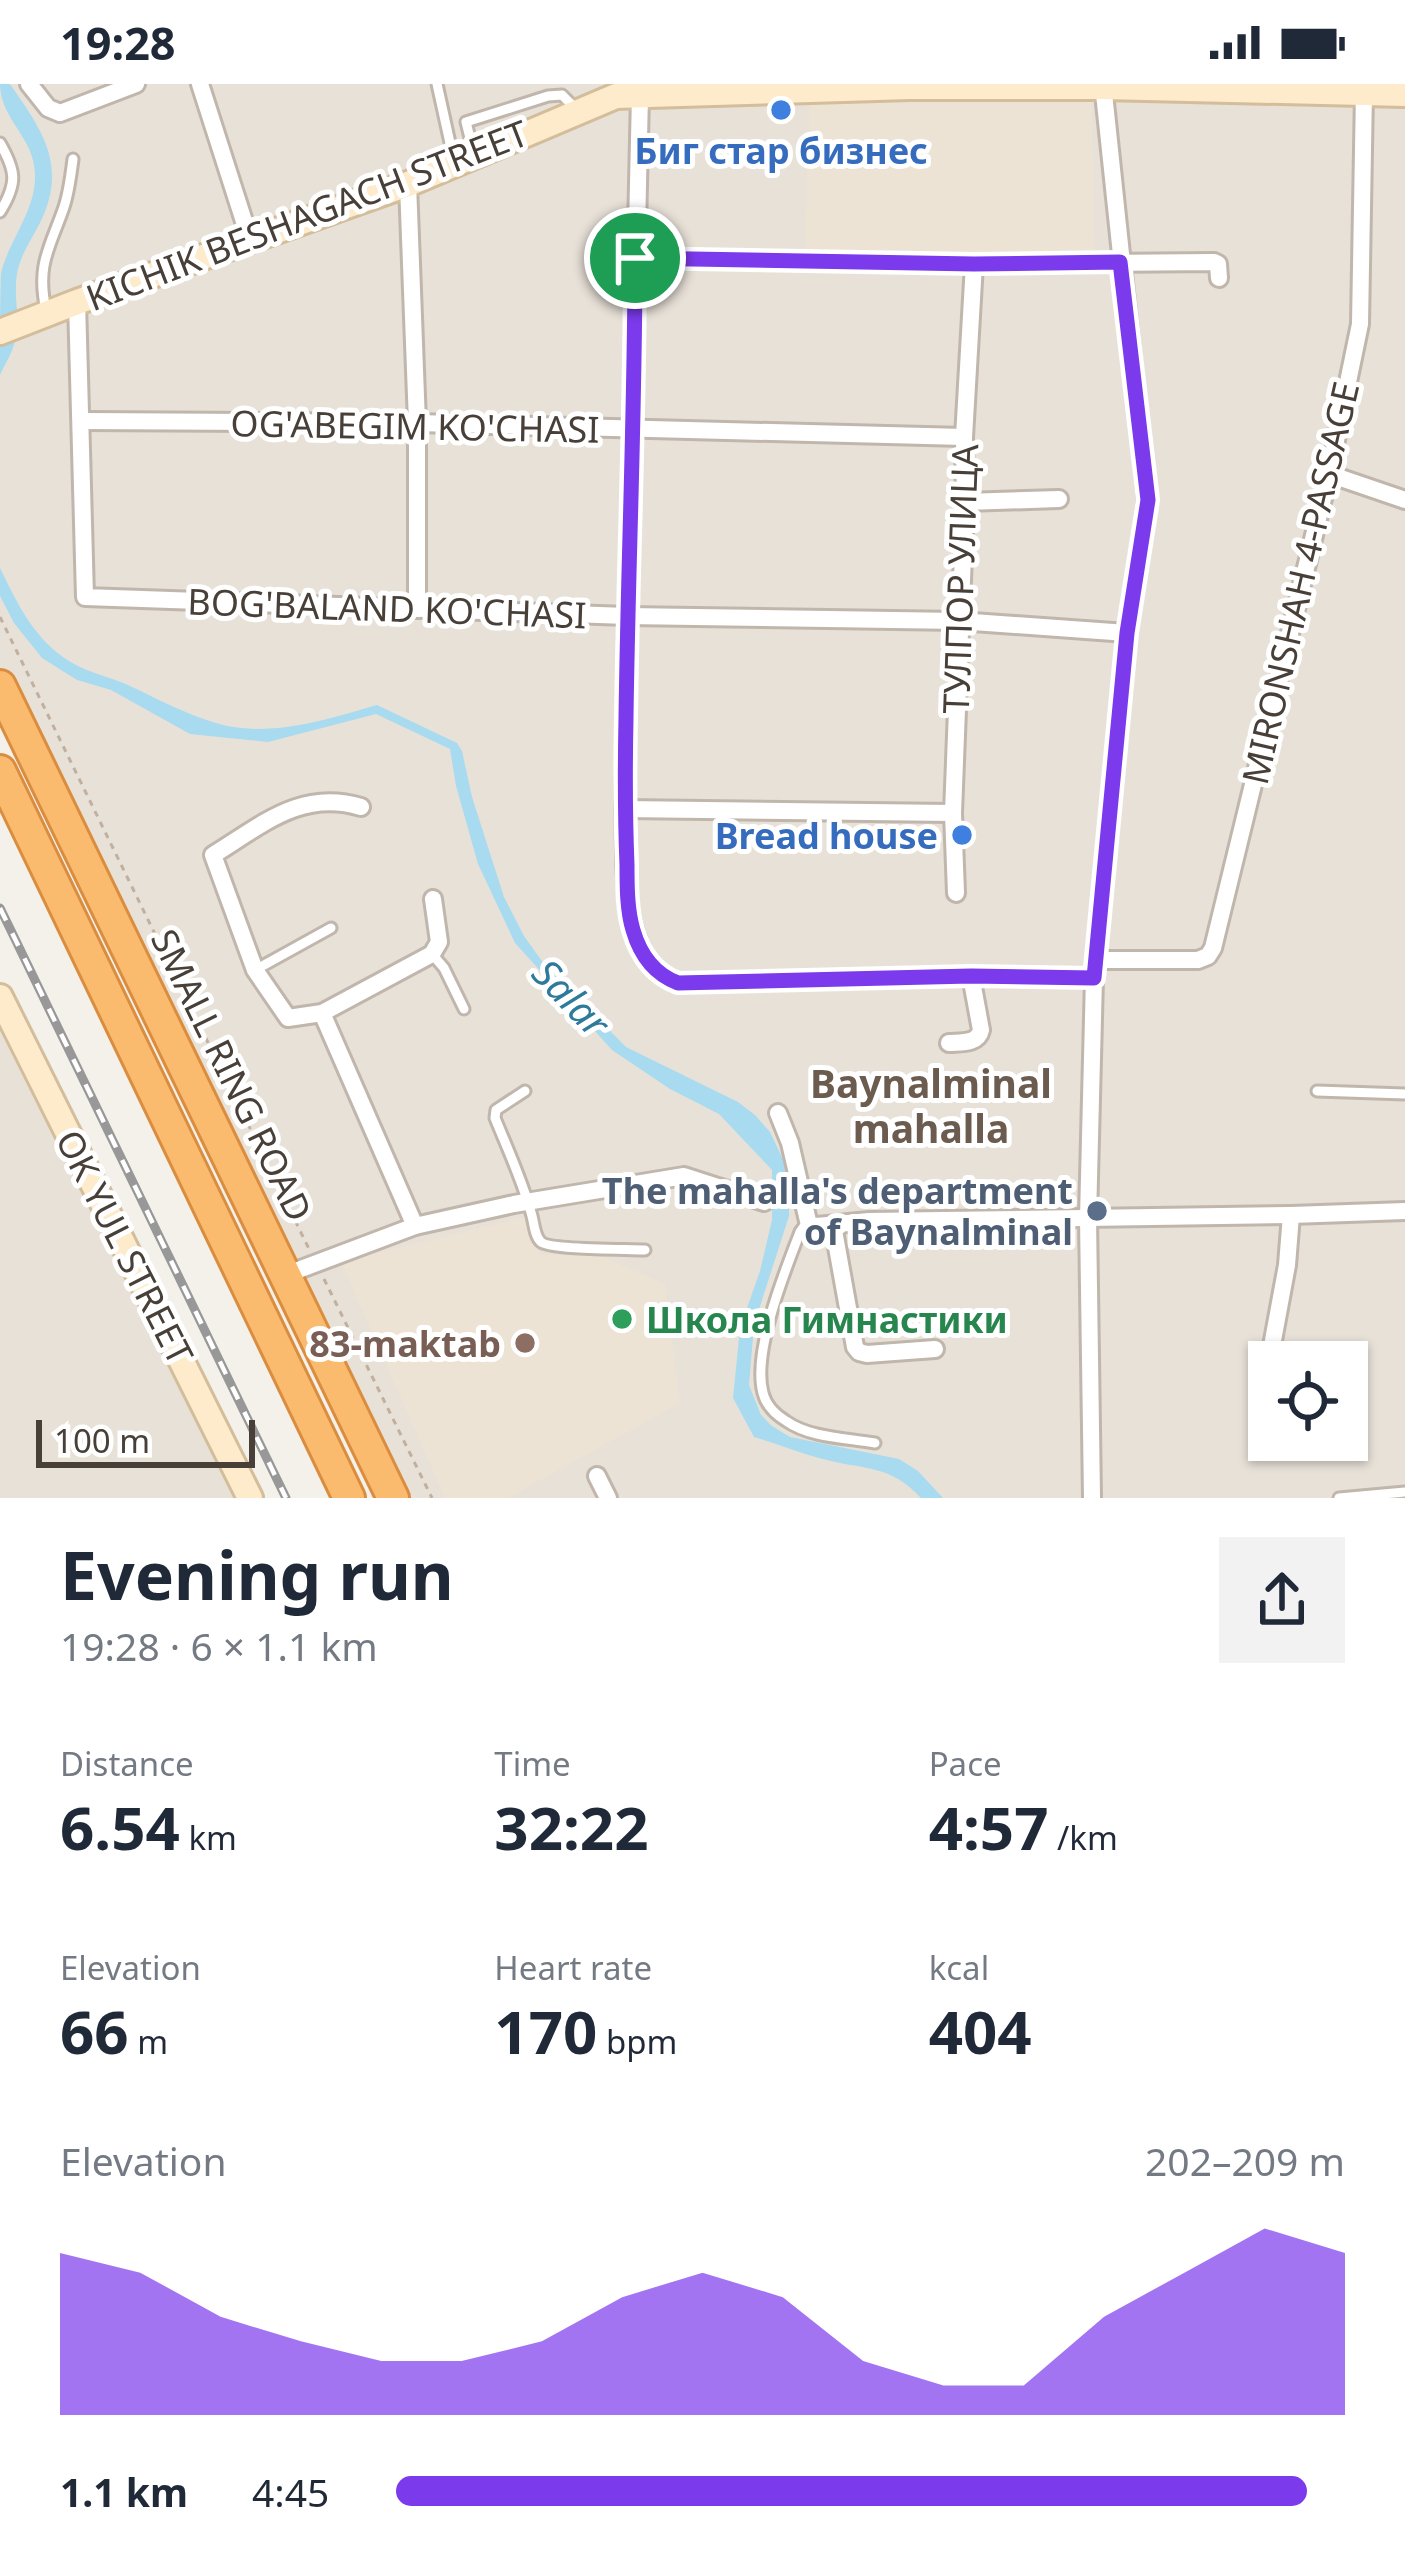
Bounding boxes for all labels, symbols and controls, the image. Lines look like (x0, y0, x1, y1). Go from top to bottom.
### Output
text: 19:28 (60, 12, 176, 73)
marker: Биг стар бизнес (768, 97, 794, 123)
street label: KICHIK BESHAGACH STREET (79, 108, 535, 322)
place label: Биг стар бизнес (634, 126, 928, 175)
pin (584, 207, 686, 309)
icon: arrive (602, 225, 668, 291)
street label: MIRONSHAH 4-PASSAGE (1230, 377, 1370, 789)
street label: OG'ABEGIM KO'CHASI (230, 398, 600, 454)
street label: ТУЛПОР УЛИЦА (931, 443, 989, 715)
street label: BOG'BALAND KO'CHASI (187, 577, 587, 639)
place label: Bread house (715, 811, 938, 860)
marker: Bread house (949, 822, 975, 848)
street label: SMALL RING ROAD (140, 921, 324, 1229)
water label: Salar (522, 946, 623, 1049)
district label: Baynalminal mahalla (810, 1056, 1052, 1154)
street label: OK YUL STREET (45, 1121, 205, 1373)
place label: The mahalla's department of Baynalminal (602, 1166, 1073, 1256)
marker: The mahalla's department of Baynalminal (1084, 1198, 1110, 1224)
place label: Школа Гимнастики (646, 1295, 1008, 1344)
marker: Школа Гимнастики (609, 1306, 635, 1332)
place label: 83-maktab (309, 1319, 501, 1368)
marker: 83-maktab (512, 1330, 538, 1356)
map controls (1248, 1341, 1368, 1461)
button: locate (1248, 1341, 1368, 1461)
scale bar (36, 1414, 255, 1467)
text: 100 m (54, 1418, 150, 1463)
text: Evening run (60, 1529, 454, 1619)
button: share (1219, 1537, 1345, 1663)
text: 19:28 · 6 × 1.1 km (60, 1619, 378, 1672)
text: Distance (60, 1741, 194, 1786)
text: Time (494, 1741, 571, 1786)
text: Pace (929, 1741, 1002, 1786)
text: 6.54 (60, 1786, 180, 1868)
text: 32:22 (494, 1786, 648, 1868)
text: 4:57 (929, 1786, 1048, 1868)
text: km (180, 1815, 237, 1860)
text: /km (1048, 1815, 1118, 1860)
text: Elevation (60, 1945, 201, 1990)
text: Heart rate (494, 1945, 652, 1990)
text: kcal (929, 1945, 989, 1990)
text: 66 (60, 1990, 129, 2072)
text: 170 (494, 1990, 597, 2072)
text: 404 (929, 1990, 1032, 2072)
text: m (129, 2019, 168, 2064)
text: bpm (597, 2019, 677, 2064)
text: Elevation (60, 2134, 227, 2187)
text: 202–209 m (1145, 2134, 1345, 2187)
text: 1.1 km (60, 2465, 188, 2518)
text: 4:45 (252, 2465, 329, 2518)

